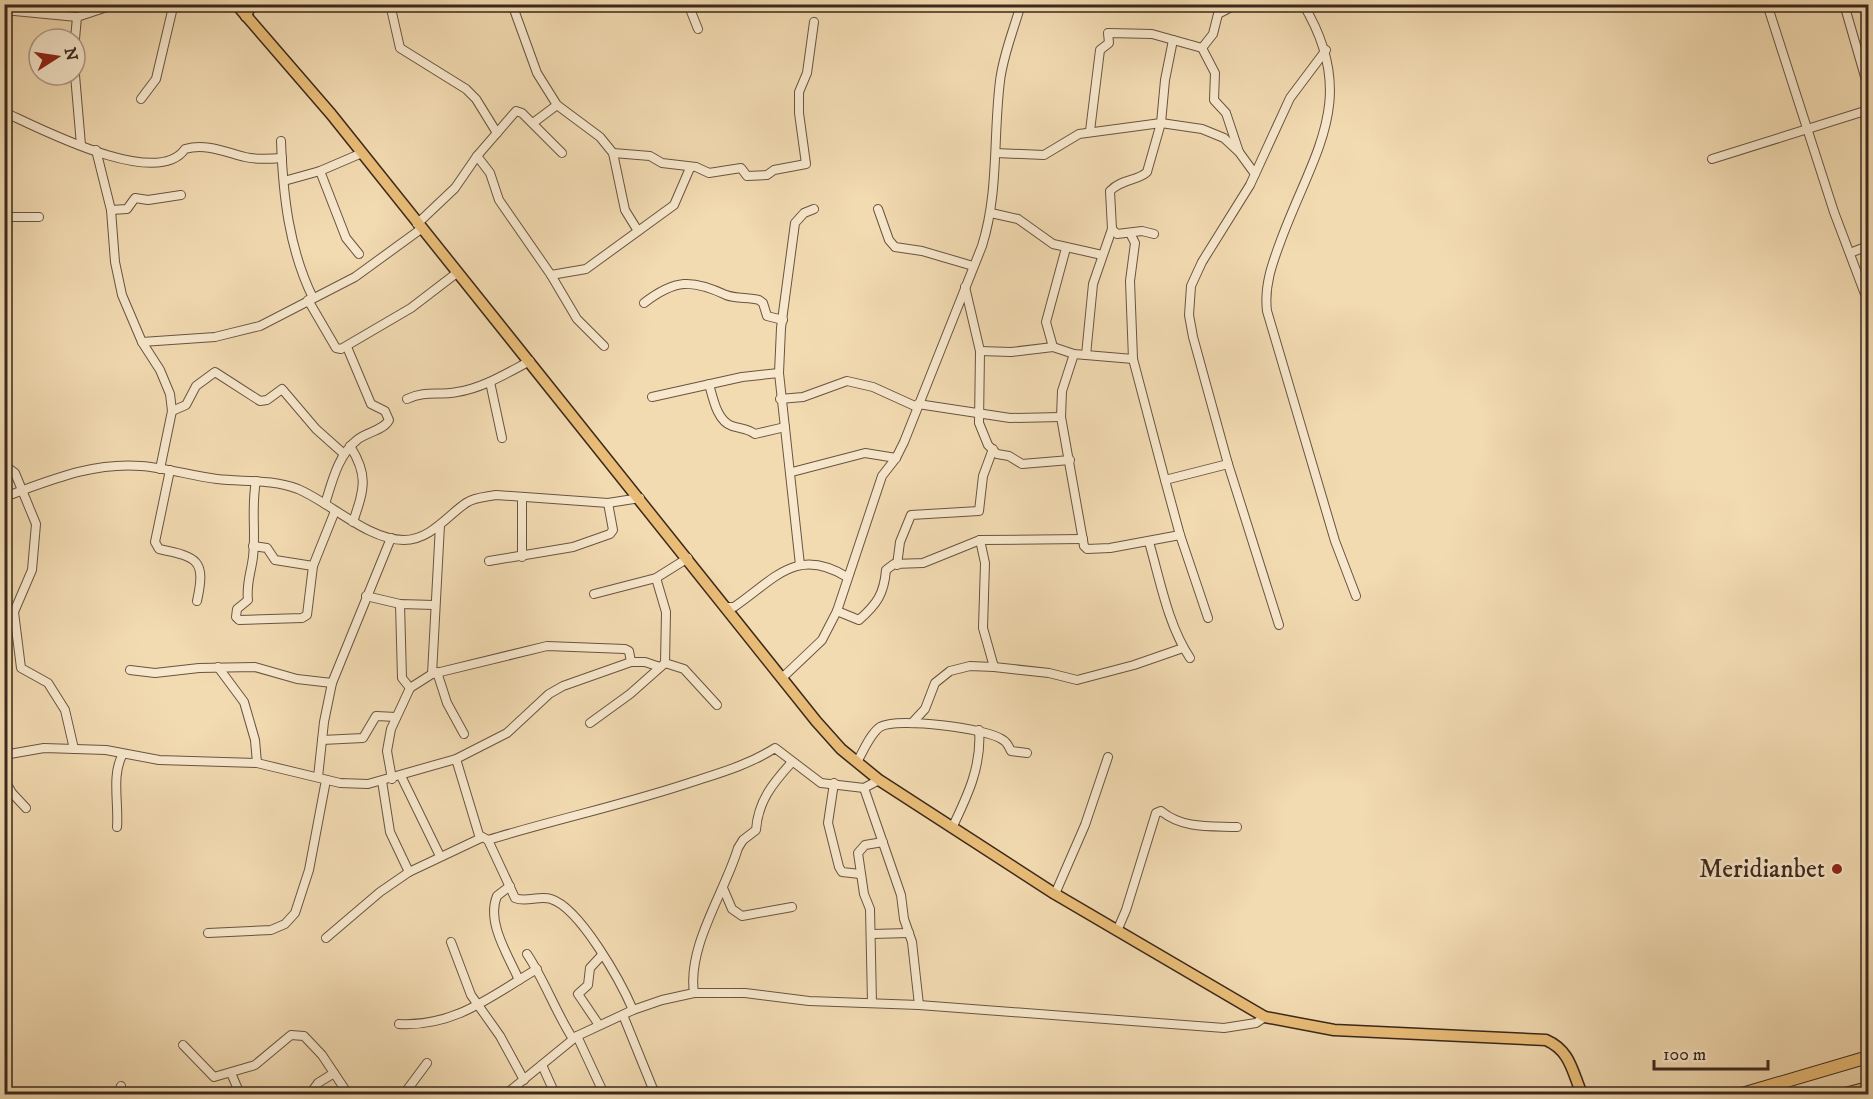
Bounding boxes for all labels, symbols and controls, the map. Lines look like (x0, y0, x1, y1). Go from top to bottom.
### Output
north arrow (27, 27, 87, 87)
text: N (60, 46, 82, 63)
place label: Meridianbet (1699, 853, 1825, 886)
marker: Meridianbet (1830, 862, 1844, 876)
scale bar (1654, 1033, 1768, 1071)
text: 100 m (1663, 1044, 1706, 1066)

